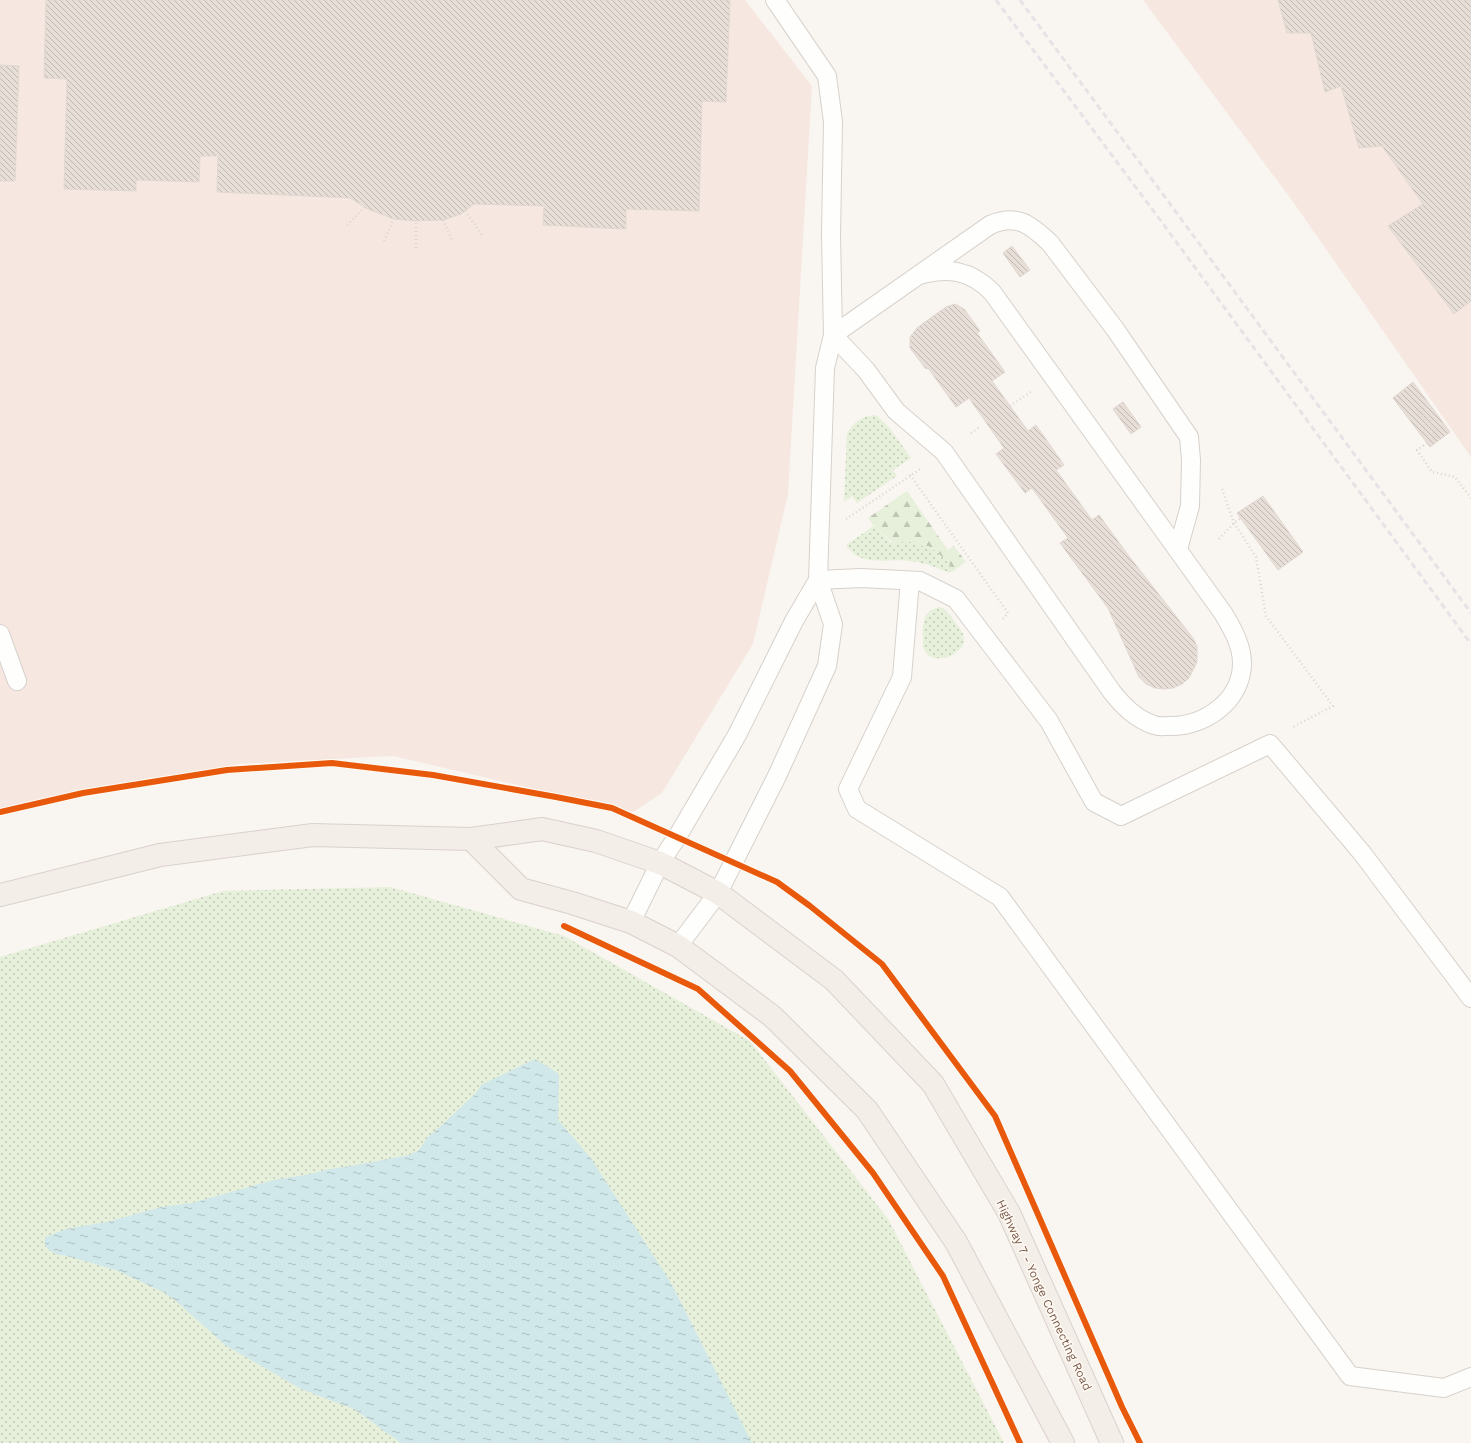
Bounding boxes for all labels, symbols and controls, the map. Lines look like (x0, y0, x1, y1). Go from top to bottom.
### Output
street label: Highway 7 - Yonge Connecting Road (993, 1197, 1095, 1393)

